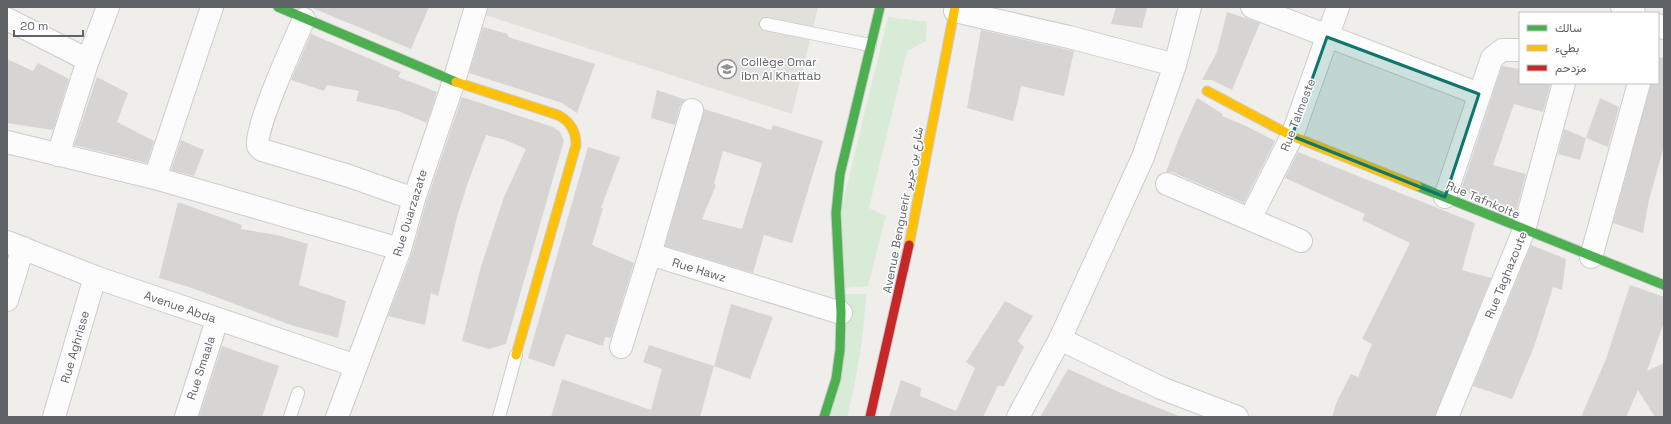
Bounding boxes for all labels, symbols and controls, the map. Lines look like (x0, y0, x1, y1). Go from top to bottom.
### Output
scale bar (14, 12, 83, 38)
legend (1519, 12, 1659, 84)
text: 20 m (20, 18, 48, 34)
text: سالك (1555, 20, 1582, 36)
text: بطيء (1555, 40, 1579, 58)
place label: Collège Omar ibn Al Khattab (741, 54, 821, 84)
school or university icon: Collège Omar ibn Al Khattab (716, 58, 738, 80)
text: مزدحم (1555, 60, 1586, 76)
street label: Rue Talmoste (1277, 76, 1319, 154)
street label: Avenue Benguerir شارع بن جرير (879, 125, 928, 295)
street label: Rue Ouarzazate (389, 168, 431, 258)
street label: Rue Tafnkolte (1444, 177, 1522, 223)
street label: Rue Taghazoute (1481, 229, 1531, 321)
street label: Rue Hawz (670, 254, 728, 286)
street label: Avenue Abda (142, 287, 218, 327)
street label: Rue Aghrisse (57, 309, 93, 385)
street label: Rue Smaala (183, 334, 219, 402)

